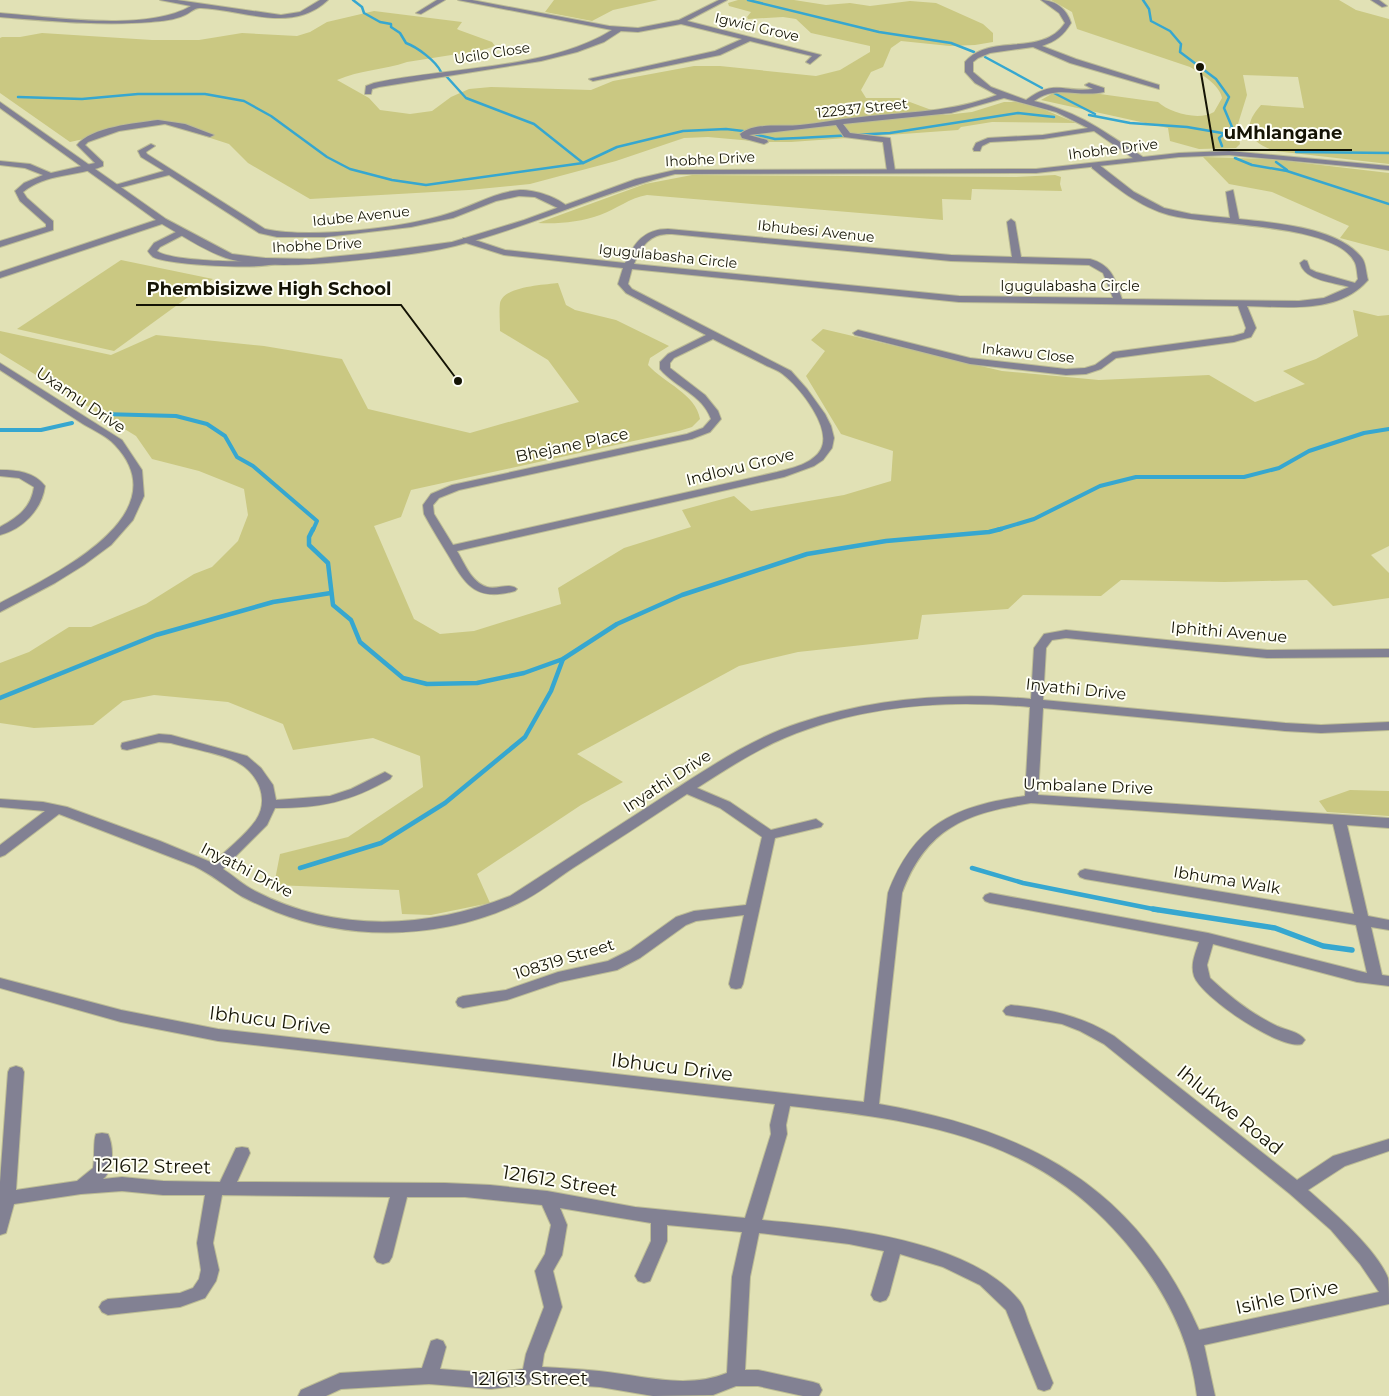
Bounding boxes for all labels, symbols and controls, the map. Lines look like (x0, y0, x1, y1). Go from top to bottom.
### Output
street label: Igwici Grove (713, 9, 801, 45)
street label: Ucilo Close (453, 38, 531, 68)
street label: 122937 Street (816, 94, 909, 122)
callout: uMhlangane (1214, 117, 1352, 150)
text: uMhlangane (1224, 122, 1342, 144)
street label: Ihobhe Drive (1067, 135, 1159, 163)
street label: Ihobhe Drive (664, 148, 756, 170)
street label: Idube Avenue (312, 202, 410, 230)
street label: Ibhubesi Avenue (757, 216, 875, 246)
street label: Ihobhe Drive (271, 234, 363, 256)
street label: Igugulabasha Circle (598, 240, 738, 272)
callout: Phembisizwe High School (136, 272, 401, 305)
street label: Igugulabasha Circle (1000, 277, 1140, 295)
text: Phembisizwe High School (146, 278, 392, 300)
street label: Inkawu Close (981, 339, 1075, 367)
street label: Uxamu Drive (32, 363, 130, 437)
street label: Bhejane Place (514, 424, 630, 466)
street label: Indlovu Grove (684, 444, 796, 490)
street label: Iphithi Avenue (1170, 617, 1288, 647)
street label: Inyathi Drive (1025, 674, 1127, 704)
street label: Inyathi Drive (620, 746, 714, 816)
street label: Umbalane Drive (1023, 774, 1153, 798)
street label: Inyathi Drive (198, 839, 296, 901)
street label: Ibhuma Walk (1172, 862, 1282, 898)
street label: 108319 Street (512, 935, 617, 983)
street label: Ibhucu Drive (208, 1001, 332, 1039)
street label: Ibhucu Drive (610, 1048, 734, 1086)
street label: Ihlukwe Road (1172, 1060, 1288, 1160)
street label: 121612 Street (95, 1153, 212, 1179)
street label: 121612 Street (501, 1161, 619, 1201)
street label: Isihle Drive (1234, 1275, 1340, 1319)
street label: 121613 Street (472, 1367, 588, 1390)

